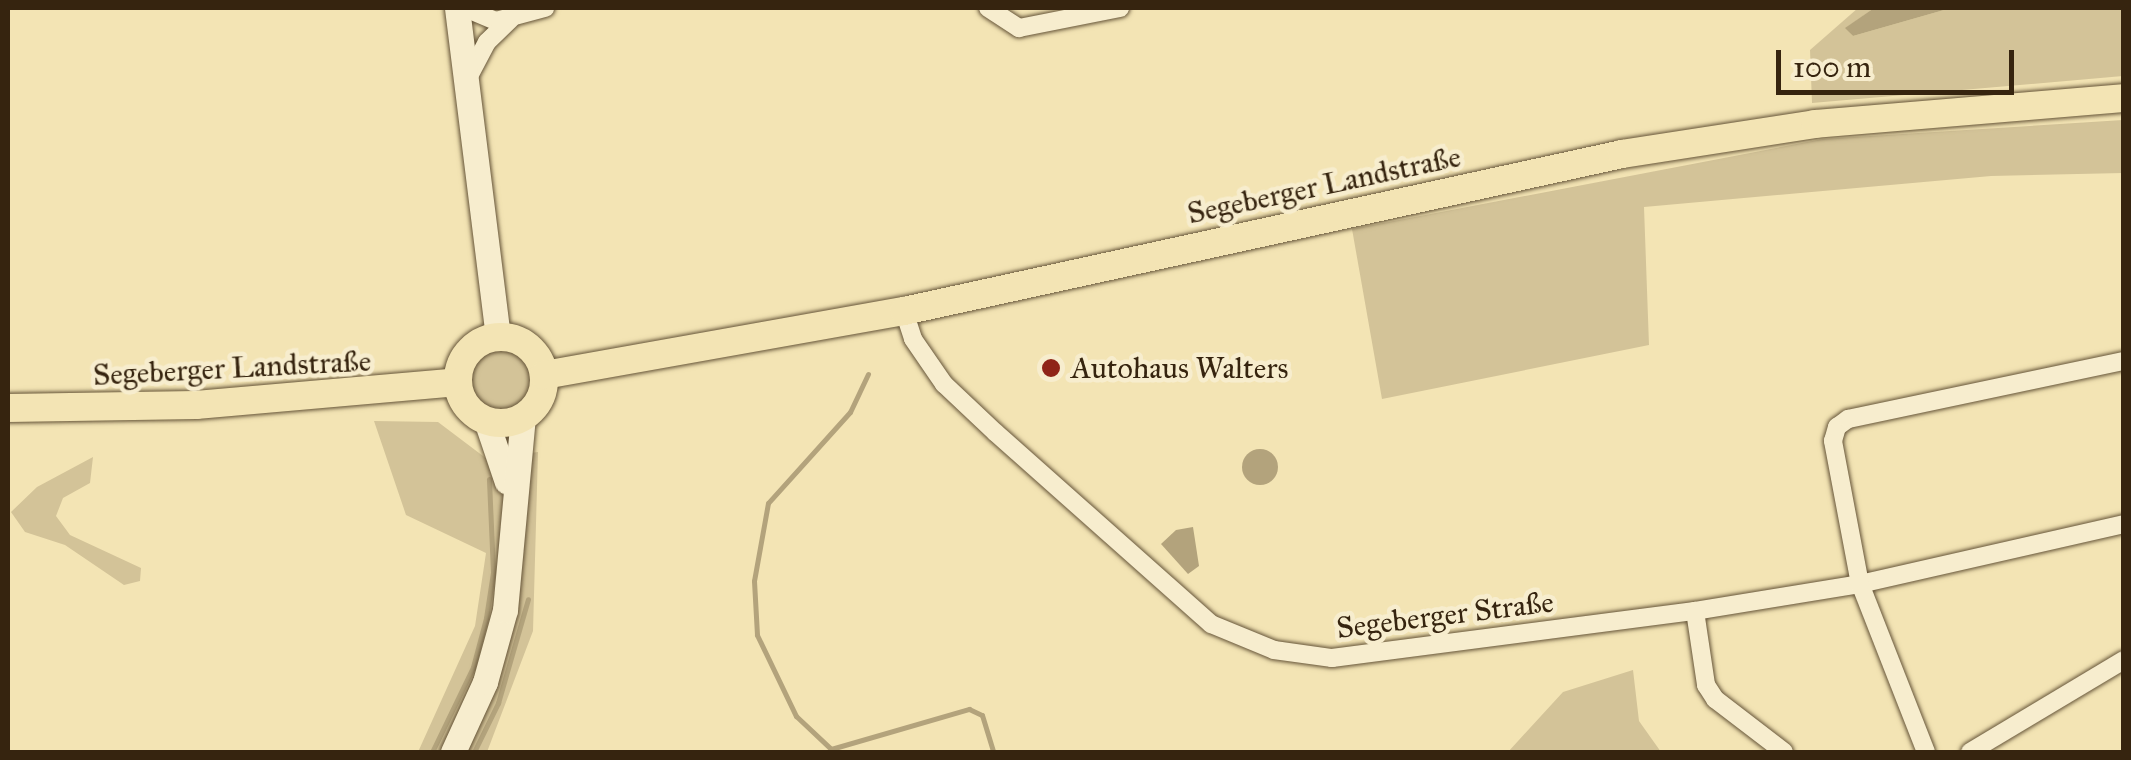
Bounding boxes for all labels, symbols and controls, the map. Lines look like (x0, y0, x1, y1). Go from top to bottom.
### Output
scale bar (1781, 30, 2018, 92)
text: 100 m (1793, 49, 1871, 85)
street label: Segeberger Landstraße (1184, 138, 1464, 232)
street label: Segeberger Landstraße (92, 343, 372, 393)
place label: Autohaus Walters (1071, 350, 1288, 386)
marker: Autohaus Walters (1040, 357, 1062, 379)
street label: Segeberger Straße (1334, 584, 1556, 646)

